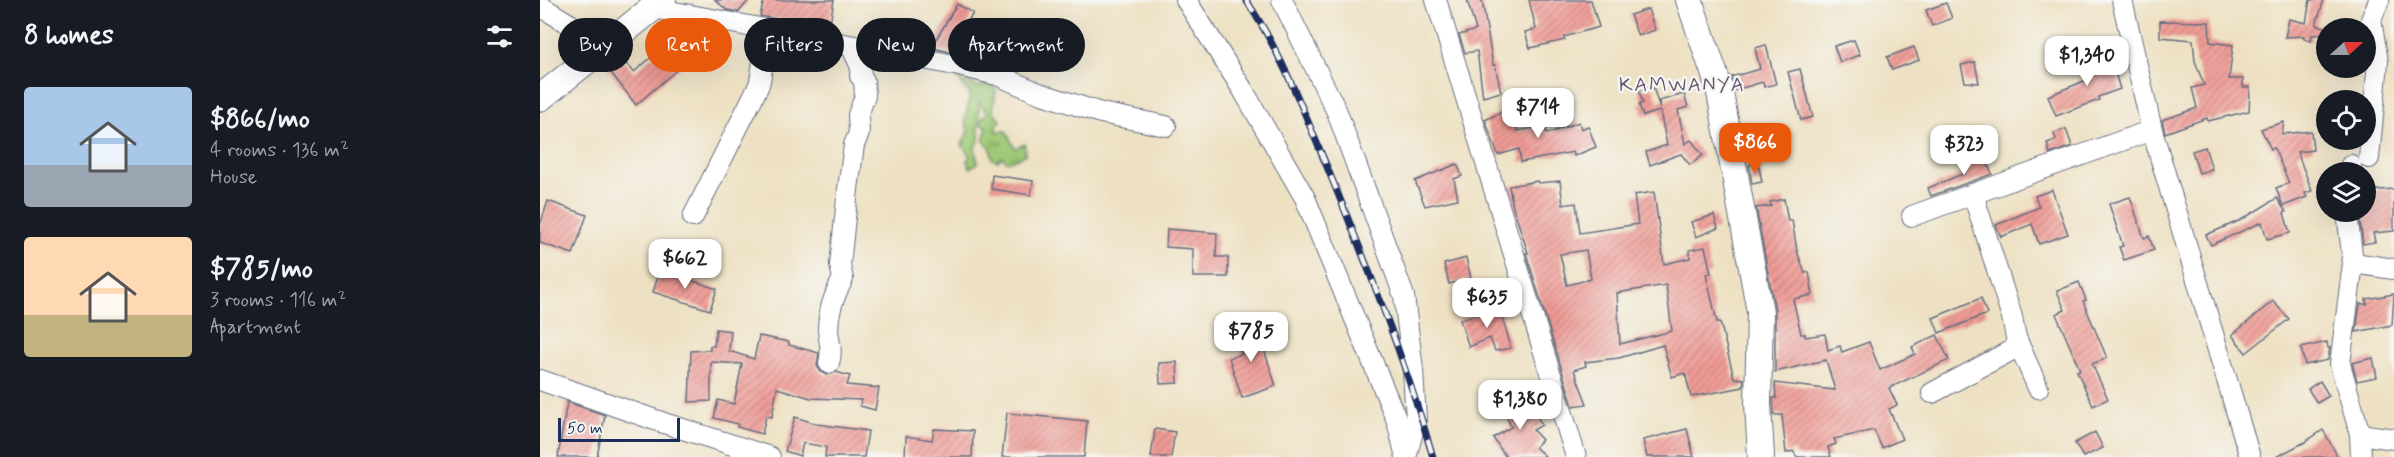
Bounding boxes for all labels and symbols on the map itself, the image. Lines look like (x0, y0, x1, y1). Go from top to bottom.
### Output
north arrow (2316, 18, 2376, 78)
pin: $1,340 (2038, 36, 2136, 87)
district label: KAMWANYA (1619, 72, 1745, 99)
pin: $714 (1502, 88, 1574, 139)
pin: $866 (1719, 123, 1791, 174)
pin: $323 (1928, 125, 2000, 176)
pin: $662 (649, 239, 721, 290)
pin: $635 (1451, 278, 1523, 329)
pin: $785 (1215, 312, 1287, 363)
pin: $1,380 (1471, 380, 1569, 431)
scale bar (558, 415, 680, 442)

